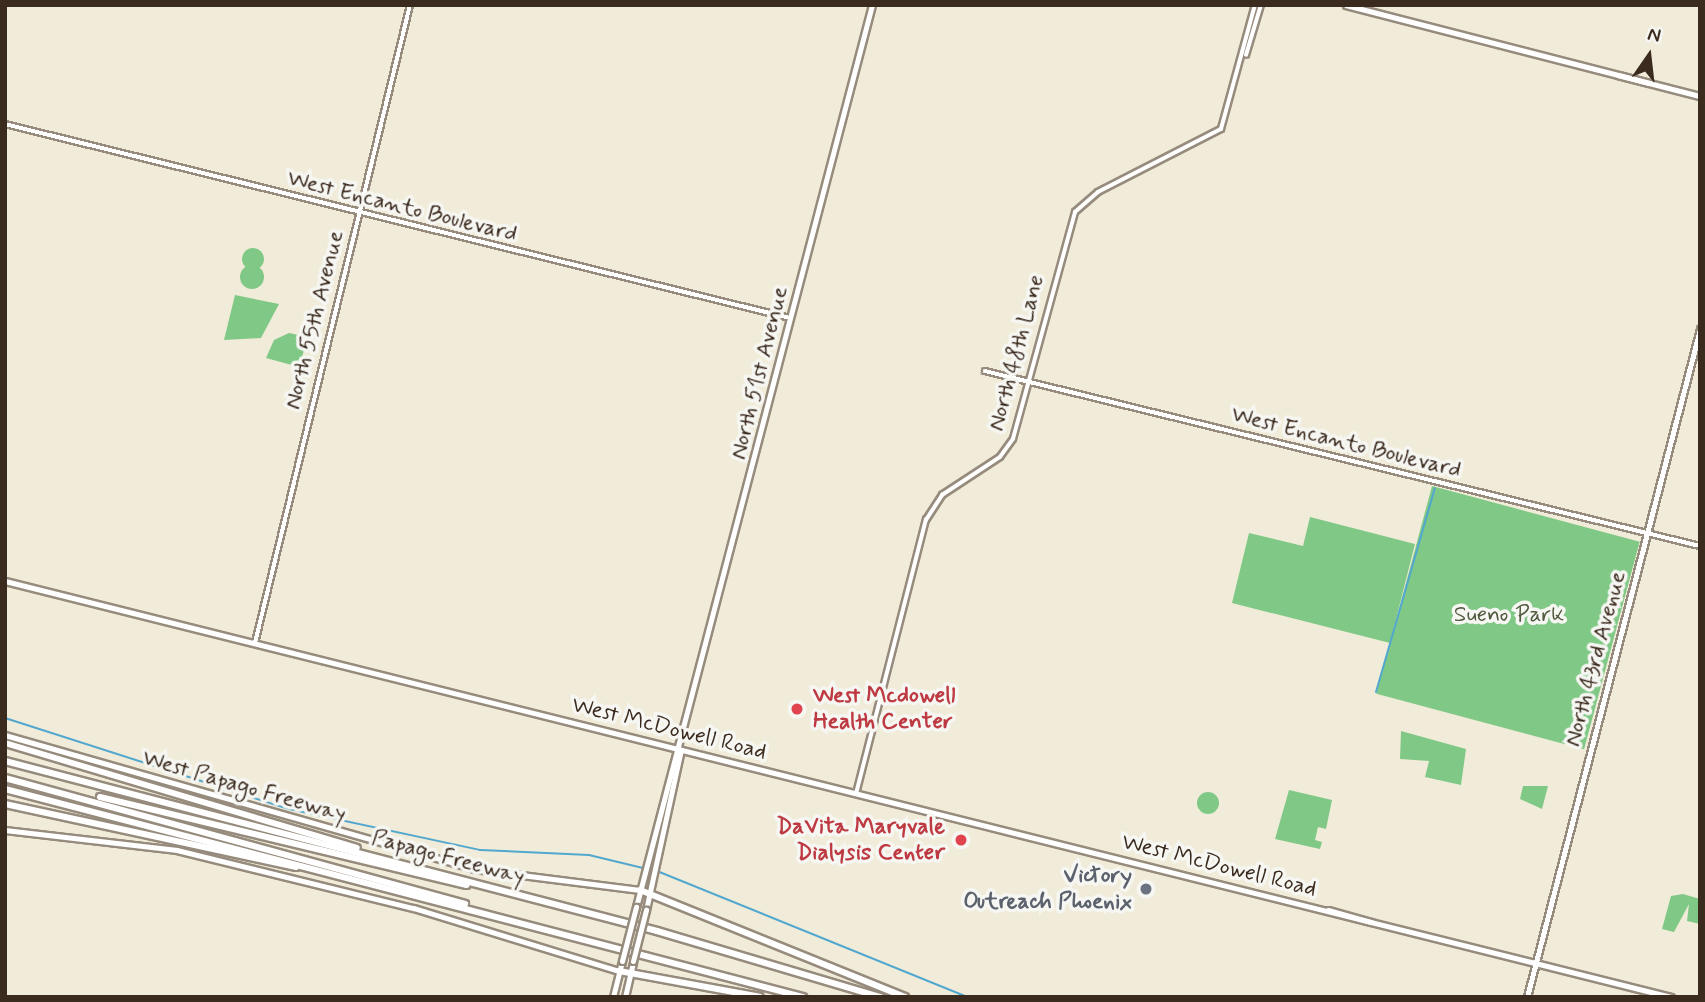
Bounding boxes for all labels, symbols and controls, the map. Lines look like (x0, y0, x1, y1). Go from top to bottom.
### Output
north arrow (1614, 21, 1684, 91)
text: N (1645, 21, 1663, 49)
street label: West Encanto Boulevard (284, 165, 520, 249)
street label: North 55th Avenue (279, 228, 351, 412)
street label: North 48th Lane (983, 272, 1051, 434)
street label: North 51st Avenue (725, 284, 795, 462)
street label: West Encanto Boulevard (1228, 401, 1464, 485)
street label: North 43rd Avenue (1559, 568, 1633, 750)
park label: Sueno Park (1456, 601, 1562, 629)
place label: West Mcdowell Health Center (813, 682, 955, 736)
street label: West McDowell Road (569, 691, 769, 767)
marker: West Mcdowell Health Center (787, 699, 807, 719)
street label: West Papago Freeway (139, 745, 349, 829)
place label: DaVita Maryvale Dialysis Center (776, 813, 945, 867)
street label: Papago Freeway (369, 824, 527, 892)
street label: West McDowell Road (1119, 828, 1319, 904)
marker: DaVita Maryvale Dialysis Center (951, 830, 971, 850)
place label: Victory Outreach Phoenix (963, 862, 1132, 916)
marker: Victory Outreach Phoenix (1138, 881, 1154, 897)

